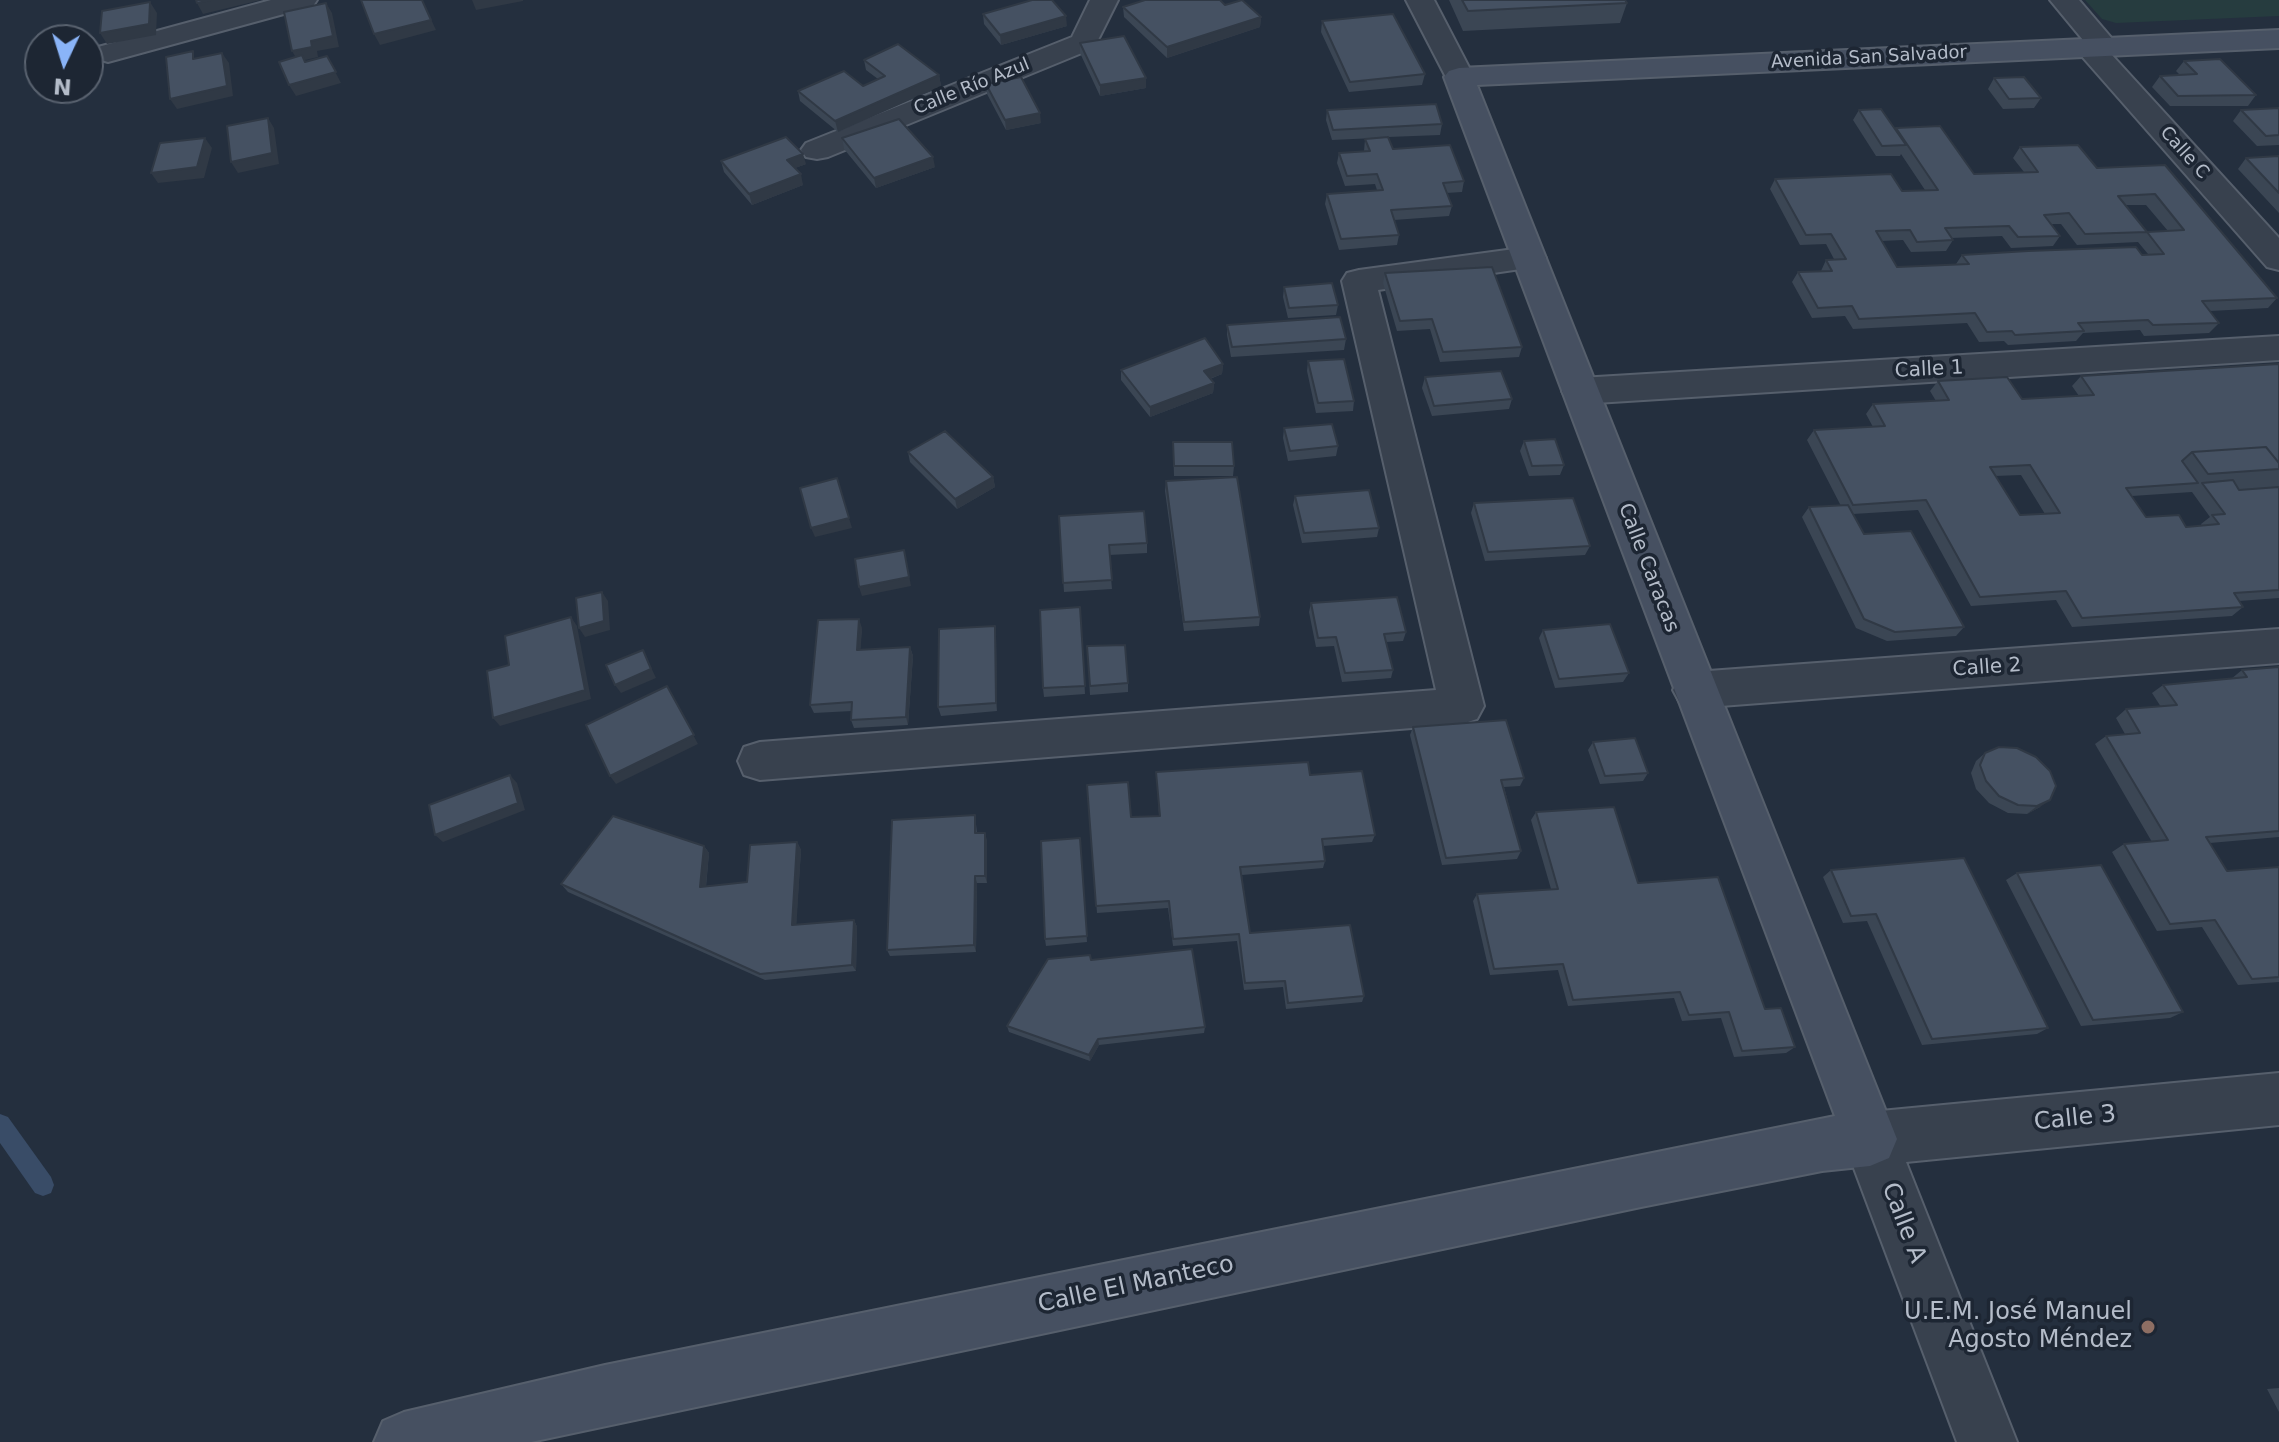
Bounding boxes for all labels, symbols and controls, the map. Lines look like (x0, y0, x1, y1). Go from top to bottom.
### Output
north arrow (24, 24, 104, 104)
street label: Avenida San Salvador (1771, 42, 1967, 74)
street label: Calle Río Azul (911, 54, 1033, 120)
text: N (52, 73, 72, 100)
street label: Calle C (2155, 122, 2213, 184)
street label: Calle 1 (1894, 356, 1964, 384)
street label: Calle Caracas (1612, 500, 1684, 636)
street label: Calle 2 (1952, 654, 2022, 682)
street label: Calle 3 (2032, 1100, 2118, 1138)
street label: Calle A (1875, 1179, 1931, 1267)
street label: Calle El Manteco (1036, 1250, 1236, 1320)
place label: U.E.M. José Manuel Agosto Méndez (1904, 1299, 2132, 1355)
marker: U.E.M. José Manuel Agosto Méndez (2139, 1318, 2157, 1336)

